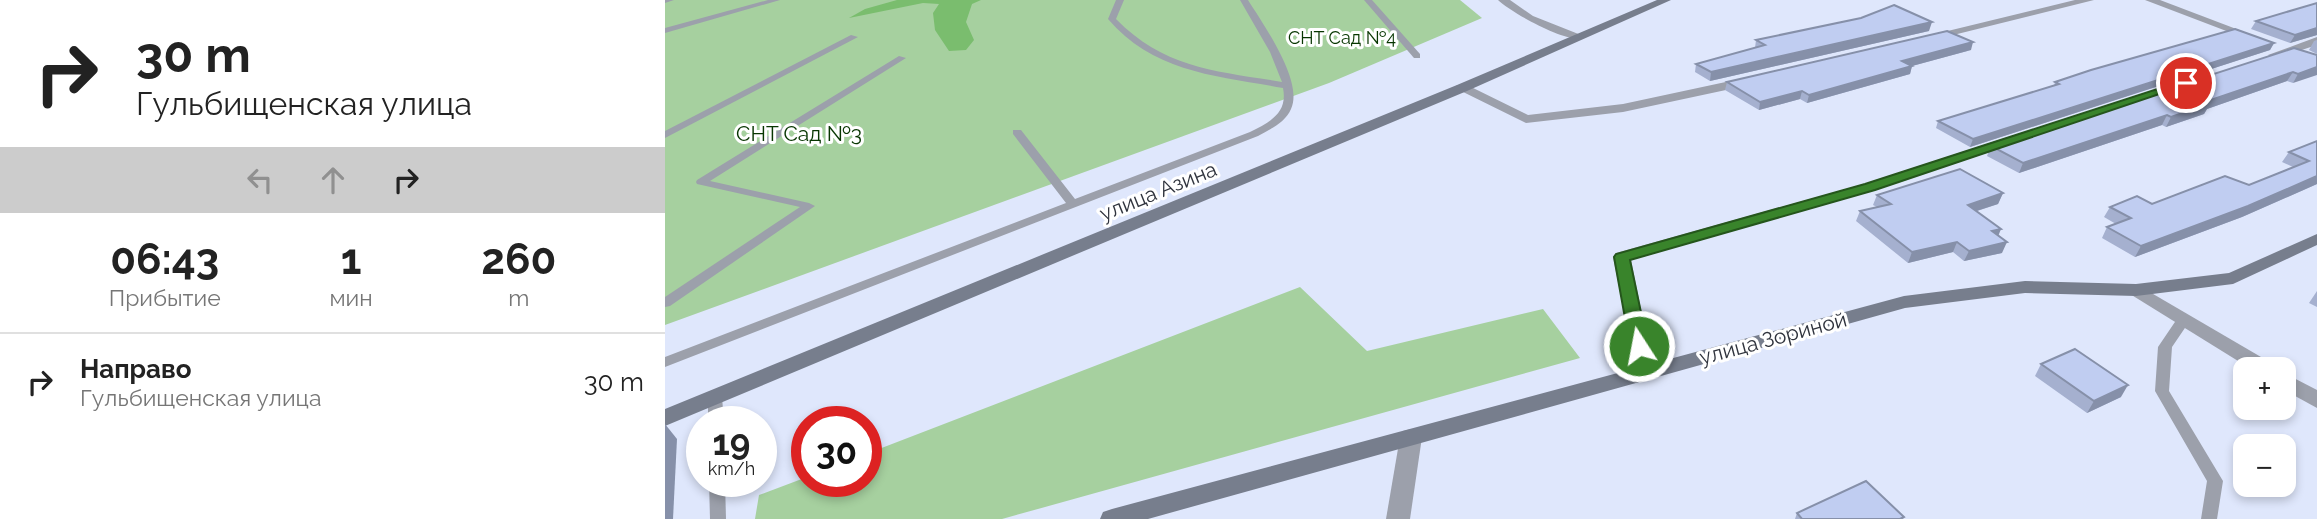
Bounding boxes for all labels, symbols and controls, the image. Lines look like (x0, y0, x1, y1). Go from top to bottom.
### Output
text: 30 m (136, 26, 251, 83)
park label: СНТ Сад №4 (1288, 27, 1396, 48)
icon: right (21, 28, 112, 119)
pin (2156, 53, 2216, 113)
icon: arrive (2167, 64, 2205, 102)
text: Гульбищенская улица (136, 85, 472, 122)
park label: СНТ Сад №3 (736, 121, 862, 146)
street label: улица Азина (1096, 156, 1220, 226)
icon: left (241, 161, 279, 199)
icon: ahead (314, 161, 352, 199)
icon: right (387, 161, 425, 199)
text: 06:43 (110, 235, 219, 284)
text: 1 (341, 235, 361, 284)
text: 260 (481, 235, 556, 284)
text: Прибытие (109, 284, 221, 311)
text: мин (329, 284, 373, 311)
text: m (508, 284, 529, 311)
street label: улица Зориной (1697, 306, 1849, 370)
position arrow (1602, 309, 1676, 383)
text: Направо (80, 354, 191, 384)
map controls (2233, 357, 2296, 497)
button: + (2233, 357, 2296, 420)
icon: right (21, 363, 59, 401)
text: 30 m (584, 367, 644, 397)
text: Гульбищенская улица (80, 384, 321, 411)
speed limit sign: 30 (791, 406, 882, 497)
text: 19 (713, 422, 750, 463)
button: − (2233, 434, 2296, 497)
text: km/h (708, 458, 755, 479)

